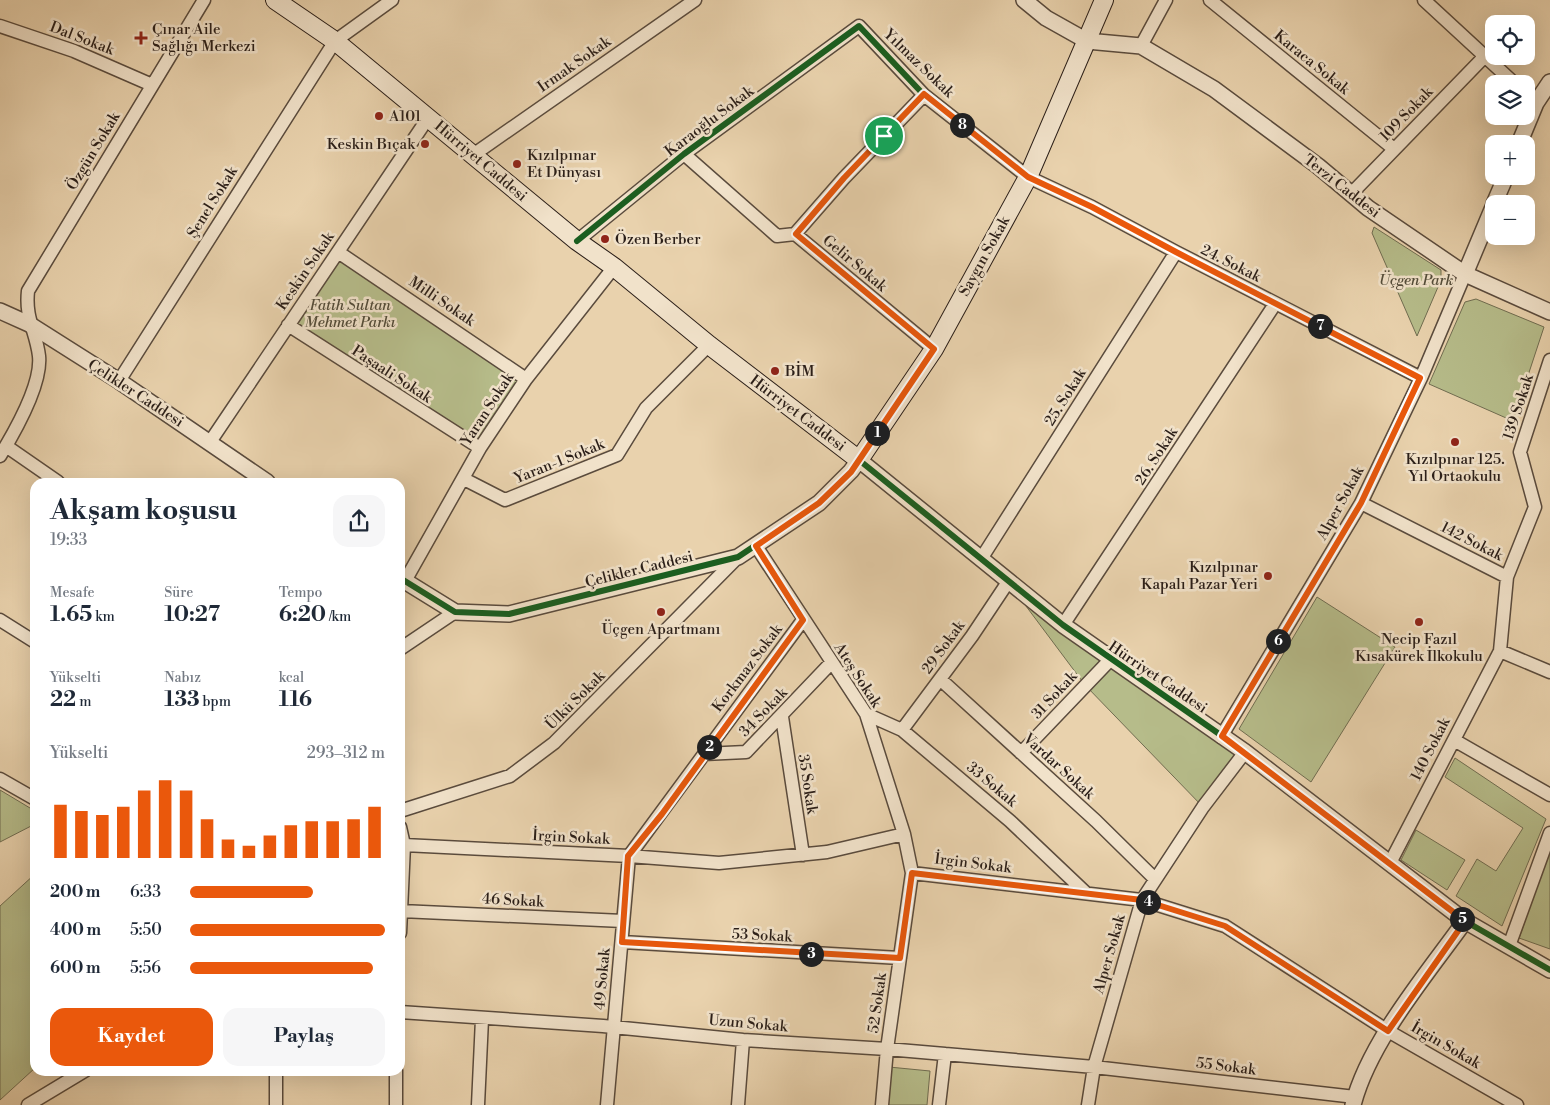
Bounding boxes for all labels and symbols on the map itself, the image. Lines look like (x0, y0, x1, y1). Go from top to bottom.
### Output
street label: Dal Sokak (47, 17, 118, 60)
place label: Çınar Aile Sağlığı Merkezi (152, 20, 256, 56)
street label: Yılmaz Sokak (879, 24, 959, 103)
street label: Karaca Sokak (1270, 26, 1354, 100)
marker: Çınar Aile Sağlığı Merkezi (134, 31, 148, 45)
street label: Irmak Sokak (534, 32, 615, 97)
street label: Karaoğlu Sokak (661, 81, 758, 161)
street label: 109 Sokak (1376, 82, 1438, 146)
street label: Özgün Sokak (62, 107, 125, 194)
place label: A101 (388, 107, 422, 126)
marker: A101 (373, 110, 385, 122)
pin: 8 (950, 112, 974, 138)
pin (863, 115, 905, 157)
street label: Hürriyet Caddesi (430, 117, 531, 206)
place label: Keskin Bıçak (327, 135, 416, 154)
marker: Keskin Bıçak (419, 138, 431, 150)
place label: Kızılpınar Et Dünyası (527, 146, 601, 182)
street label: Terzi Caddesi (1299, 150, 1384, 222)
marker: Kızılpınar Et Dünyası (511, 158, 523, 170)
street label: Şenel Sokak (183, 162, 243, 242)
street label: Saygın Sokak (955, 212, 1015, 300)
street label: Keskin Sokak (272, 227, 339, 314)
place label: Özen Berber (615, 229, 701, 249)
street label: Gelir Sokak (819, 231, 892, 297)
marker: Özen Berber (599, 233, 611, 245)
street label: 24. Sokak (1198, 240, 1265, 287)
park label: Üçgen Park (1379, 270, 1453, 290)
street label: Milli Sokak (405, 272, 479, 331)
park label: Fatih Sultan Mehmet Parkı (304, 296, 396, 332)
pin: 7 (1308, 314, 1332, 338)
street label: Paşaali Sokak (348, 341, 436, 408)
street label: Çelikler Caddesi (84, 355, 187, 432)
place label: BİM (784, 361, 815, 381)
street label: 25. Sokak (1040, 364, 1091, 429)
marker: BİM (769, 365, 781, 377)
street label: Yaran Sokak (456, 368, 519, 450)
street label: Hürriyet Caddesi (746, 371, 850, 456)
street label: 139 Sokak (1499, 371, 1538, 442)
pin: 1 (864, 420, 890, 446)
street label: 26. Sokak (1131, 423, 1183, 489)
street label: Yaran-1 Sokak (510, 434, 608, 489)
marker: Kızılpınar 125. Yıl Ortaokulu (1449, 436, 1461, 448)
place label: Kızılpınar 125. Yıl Ortaokulu (1405, 450, 1505, 486)
street label: Alper Sokak (1312, 462, 1369, 544)
street label: 142 Sokak (1438, 518, 1507, 566)
street label: Çelikler Caddesi (583, 547, 695, 592)
place label: Kızılpınar Kapalı Pazar Yeri (1141, 558, 1259, 594)
marker: Kızılpınar Kapalı Pazar Yeri (1262, 570, 1274, 582)
marker: Üçgen Apartmanı (655, 606, 667, 618)
street label: 29 Sokak (918, 616, 970, 678)
marker: Necip Fazıl Kısakürek İlkokulu (1413, 616, 1425, 628)
place label: Üçgen Apartmanı (602, 619, 721, 639)
street label: Korkmaz Sokak (708, 620, 787, 716)
pin: 6 (1266, 628, 1290, 654)
place label: Necip Fazıl Kısakürek İlkokulu (1355, 630, 1483, 666)
street label: Hürriyet Caddesi (1104, 637, 1211, 718)
street label: Ateş Sokak (829, 638, 886, 712)
street label: Ülkü Sokak (541, 665, 610, 734)
street label: 31 Sokak (1028, 667, 1082, 723)
street label: 34 Sokak (735, 683, 792, 741)
street label: 140 Sokak (1406, 713, 1455, 784)
street label: Vardar Sokak (1018, 729, 1099, 804)
pin: 2 (696, 734, 722, 760)
street label: 35 Sokak (793, 753, 822, 817)
street label: 33 Sokak (962, 758, 1022, 812)
street label: İrgin Sokak (532, 825, 611, 849)
street label: İrgin Sokak (933, 848, 1014, 878)
street label: 46 Sokak (482, 889, 546, 912)
pin: 4 (1136, 890, 1160, 914)
pin: 5 (1450, 906, 1474, 932)
street label: Alper Sokak (1089, 911, 1130, 997)
street label: 53 Sokak (731, 924, 794, 947)
pin: 3 (798, 942, 824, 966)
street label: 49 Sokak (590, 946, 615, 1011)
street label: 52 Sokak (864, 971, 891, 1034)
street label: Uzun Sokak (708, 1011, 789, 1037)
street label: İrgin Sokak (1407, 1017, 1486, 1074)
street label: 55 Sokak (1195, 1053, 1258, 1080)

